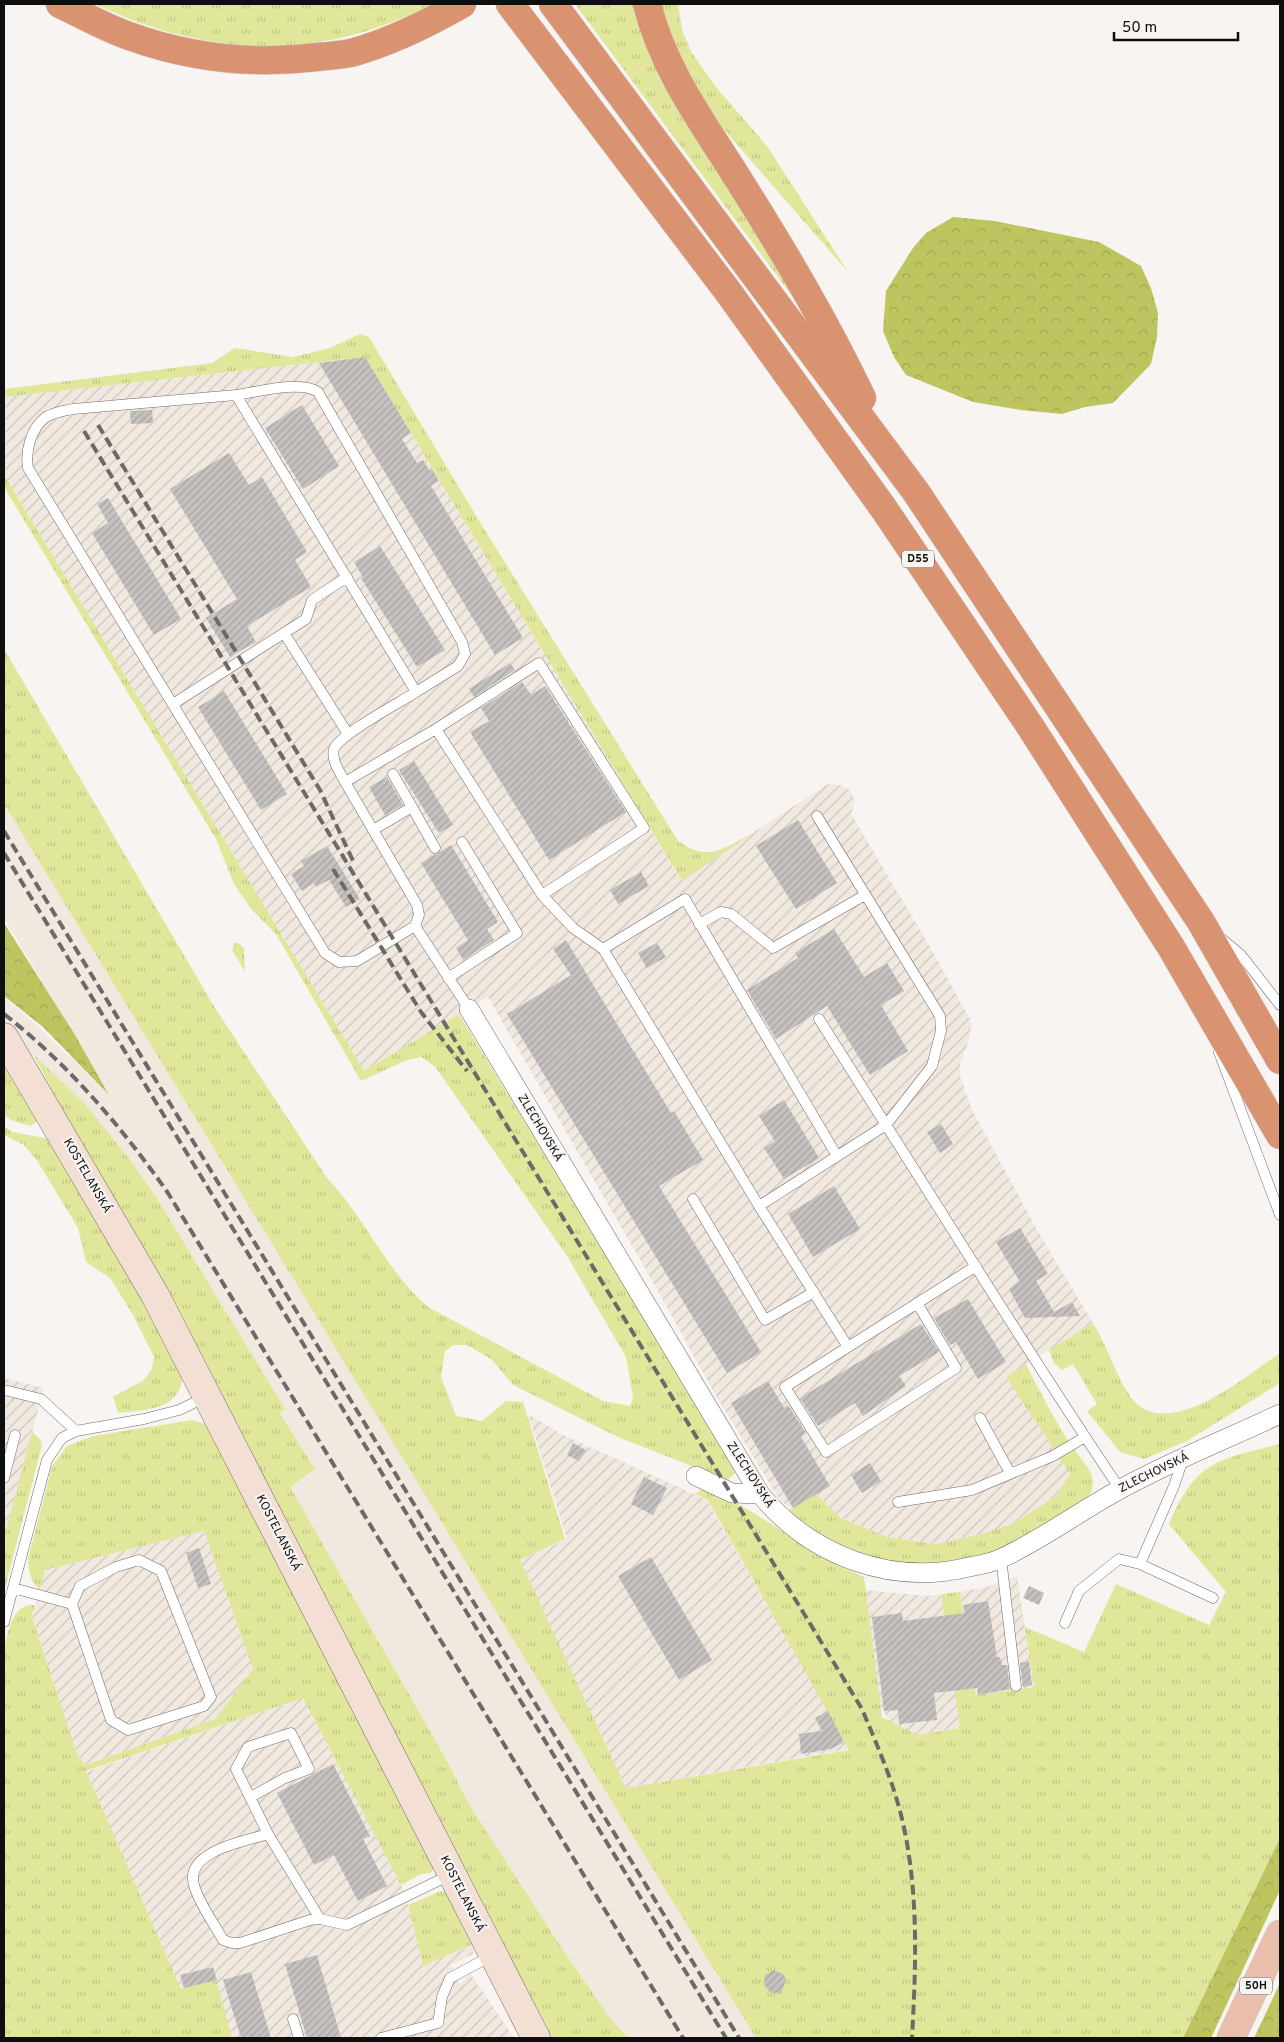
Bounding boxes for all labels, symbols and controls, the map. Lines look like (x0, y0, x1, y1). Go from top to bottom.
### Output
scale bar (1114, 10, 1238, 42)
text: 50 m (1122, 19, 1157, 38)
road number: D55 (902, 550, 934, 568)
street label: ZLECHOVSKÁ (514, 1091, 566, 1165)
street label: KOSTELANSKÁ (59, 1136, 115, 1216)
street label: ZLECHOVSKÁ (723, 1439, 777, 1511)
street label: ZLECHOVSKÁ (1116, 1449, 1192, 1497)
street label: KOSTELANSKÁ (252, 1492, 304, 1574)
street label: KOSTELANSKÁ (436, 1853, 488, 1935)
road number: 50H (1240, 1978, 1272, 1994)

